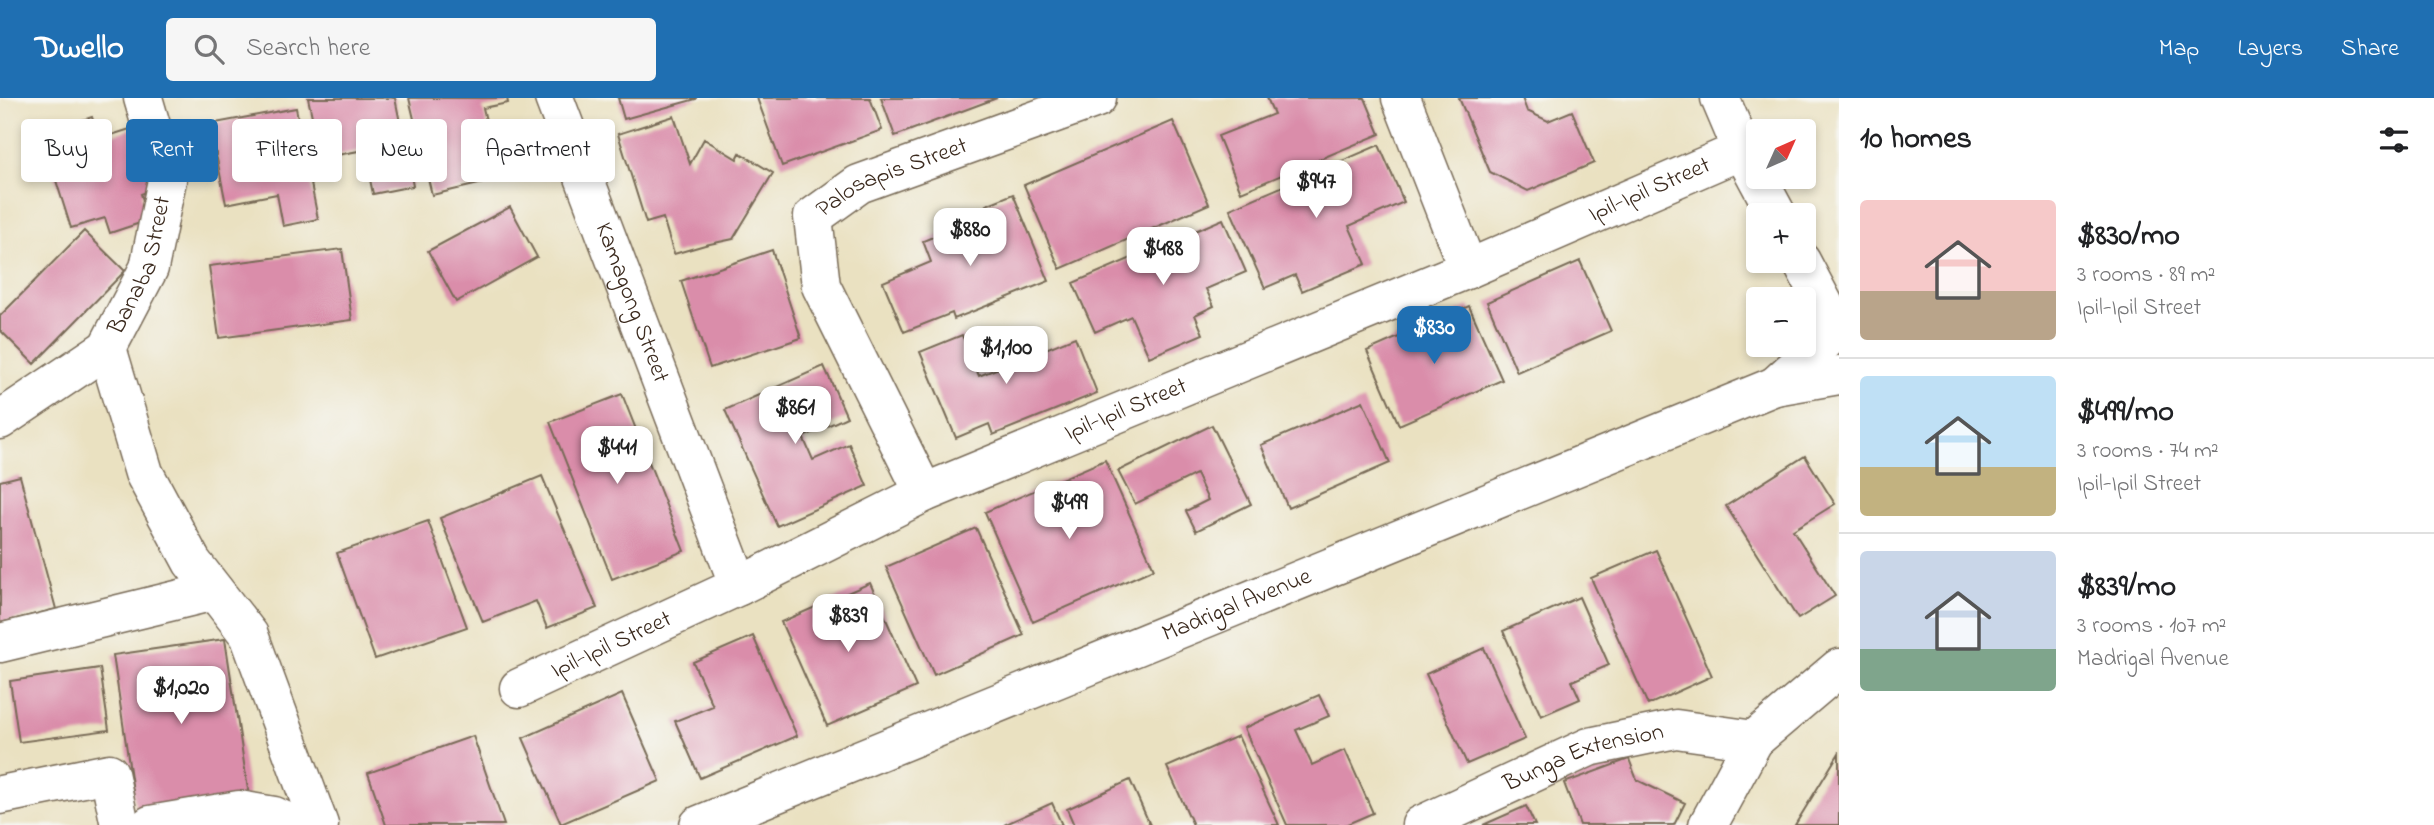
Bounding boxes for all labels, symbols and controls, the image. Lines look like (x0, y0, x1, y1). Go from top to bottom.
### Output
search box (166, 18, 656, 81)
text: Dwello (35, 25, 124, 73)
icon: search (190, 30, 228, 68)
text: Search here (246, 30, 370, 68)
text: Map (2159, 32, 2199, 67)
text: Layers (2237, 32, 2303, 67)
text: Share (2341, 32, 2399, 67)
text: 10 homes (1860, 118, 1972, 162)
chip: Buy (21, 119, 112, 182)
chip: Rent (126, 119, 218, 182)
chip: Filters (232, 119, 342, 182)
chip: New (356, 119, 447, 182)
chip: Apartment (461, 119, 615, 182)
north arrow (1746, 119, 1816, 189)
map controls (1746, 119, 1816, 357)
icon: filters (2375, 121, 2413, 159)
street label: Palosapis Street (809, 129, 973, 227)
street label: Ipil-Ipil Street (1583, 148, 1716, 232)
pin: $947 (1275, 160, 1357, 220)
text: $947 (1296, 166, 1336, 199)
street label: Banaba Street (99, 193, 181, 342)
button: + (1746, 203, 1816, 273)
pin: $880 (929, 208, 1011, 268)
text: $880 (949, 214, 991, 247)
text: $830/mo (2077, 215, 2180, 259)
street label: Kamagong Street (585, 218, 678, 388)
pin: $488 (1122, 228, 1204, 287)
icon: home (1916, 228, 2000, 312)
text: $488 (1143, 233, 1183, 266)
text: 3 rooms · 89 m² (2077, 259, 2215, 292)
button: − (1746, 287, 1816, 357)
text: Ipil-Ipil Street (2077, 292, 2201, 325)
pin: $830 (1393, 306, 1475, 366)
text: $830 (1413, 312, 1455, 345)
pin: $1,100 (949, 327, 1063, 386)
text: $1,100 (980, 332, 1032, 365)
street label: Ipil-Ipil Street (1059, 369, 1193, 451)
pin: $861 (754, 386, 836, 446)
text: $499/mo (2077, 391, 2174, 435)
text: $861 (775, 392, 815, 425)
icon: home (1916, 404, 2000, 488)
pin: $441 (576, 426, 658, 486)
text: $441 (597, 432, 637, 465)
text: 3 rooms · 74 m² (2077, 435, 2219, 468)
text: Ipil-Ipil Street (2077, 468, 2201, 501)
pin: $499 (1028, 482, 1110, 541)
text: $499 (1050, 487, 1088, 520)
street label: Madrigal Avenue (1157, 559, 1317, 652)
text: $839/mo (2077, 566, 2176, 610)
icon: home (1916, 579, 2000, 663)
pin: $839 (807, 594, 889, 654)
text: $839 (829, 600, 867, 633)
street label: Ipil-Ipil Street (545, 602, 678, 688)
text: 3 rooms · 107 m² (2077, 610, 2226, 643)
text: Madrigal Avenue (2077, 643, 2229, 676)
pin: $1,020 (124, 666, 238, 726)
text: $1,020 (153, 672, 209, 705)
street label: Bunga Extension (1497, 714, 1667, 802)

